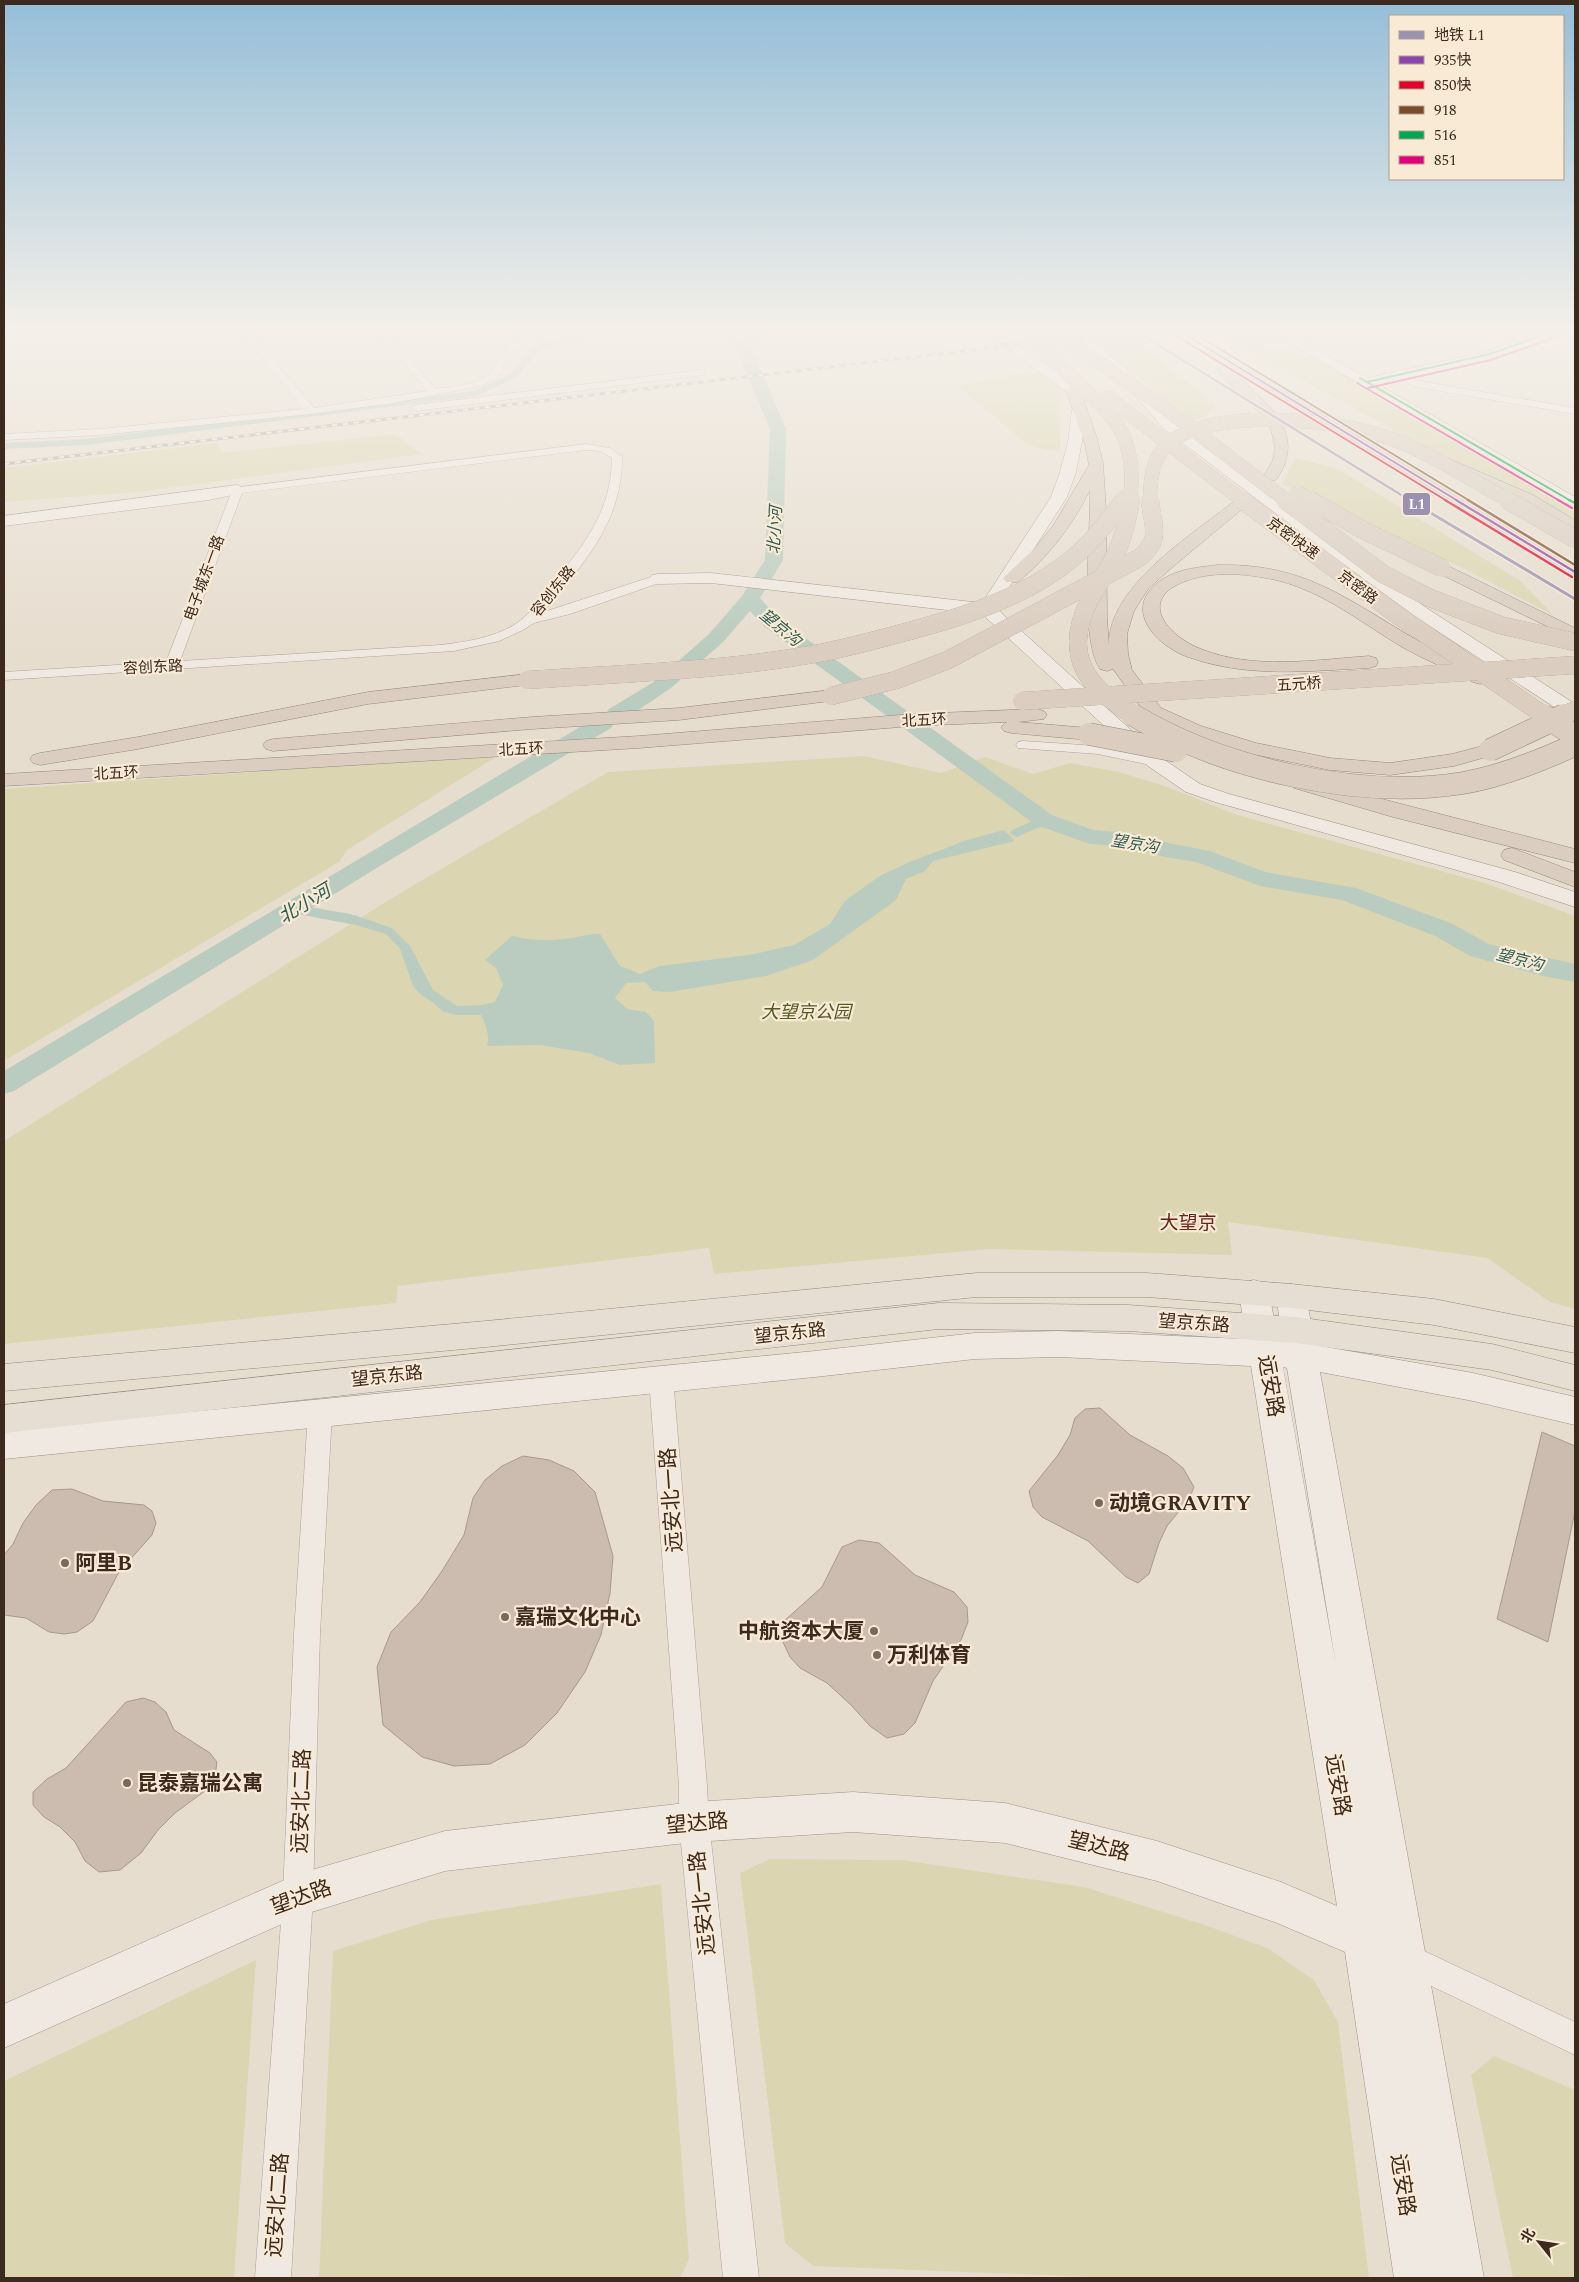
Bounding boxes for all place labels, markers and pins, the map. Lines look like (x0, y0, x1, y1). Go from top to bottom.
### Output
place label: 动境GRAVITY (1109, 1488, 1251, 1520)
marker: 动境GRAVITY (1093, 1497, 1105, 1509)
place label: 阿里B (75, 1548, 132, 1580)
marker: 阿里B (59, 1557, 71, 1569)
place label: 嘉瑞文化中心 (515, 1602, 641, 1634)
marker: 嘉瑞文化中心 (499, 1611, 511, 1623)
place label: 中航资本大厦 (738, 1616, 864, 1648)
marker: 中航资本大厦 (868, 1625, 880, 1637)
place label: 万利体育 (887, 1640, 971, 1672)
marker: 万利体育 (871, 1649, 883, 1661)
place label: 昆泰嘉瑞公寓 (137, 1768, 263, 1800)
marker: 昆泰嘉瑞公寓 (121, 1777, 133, 1789)

